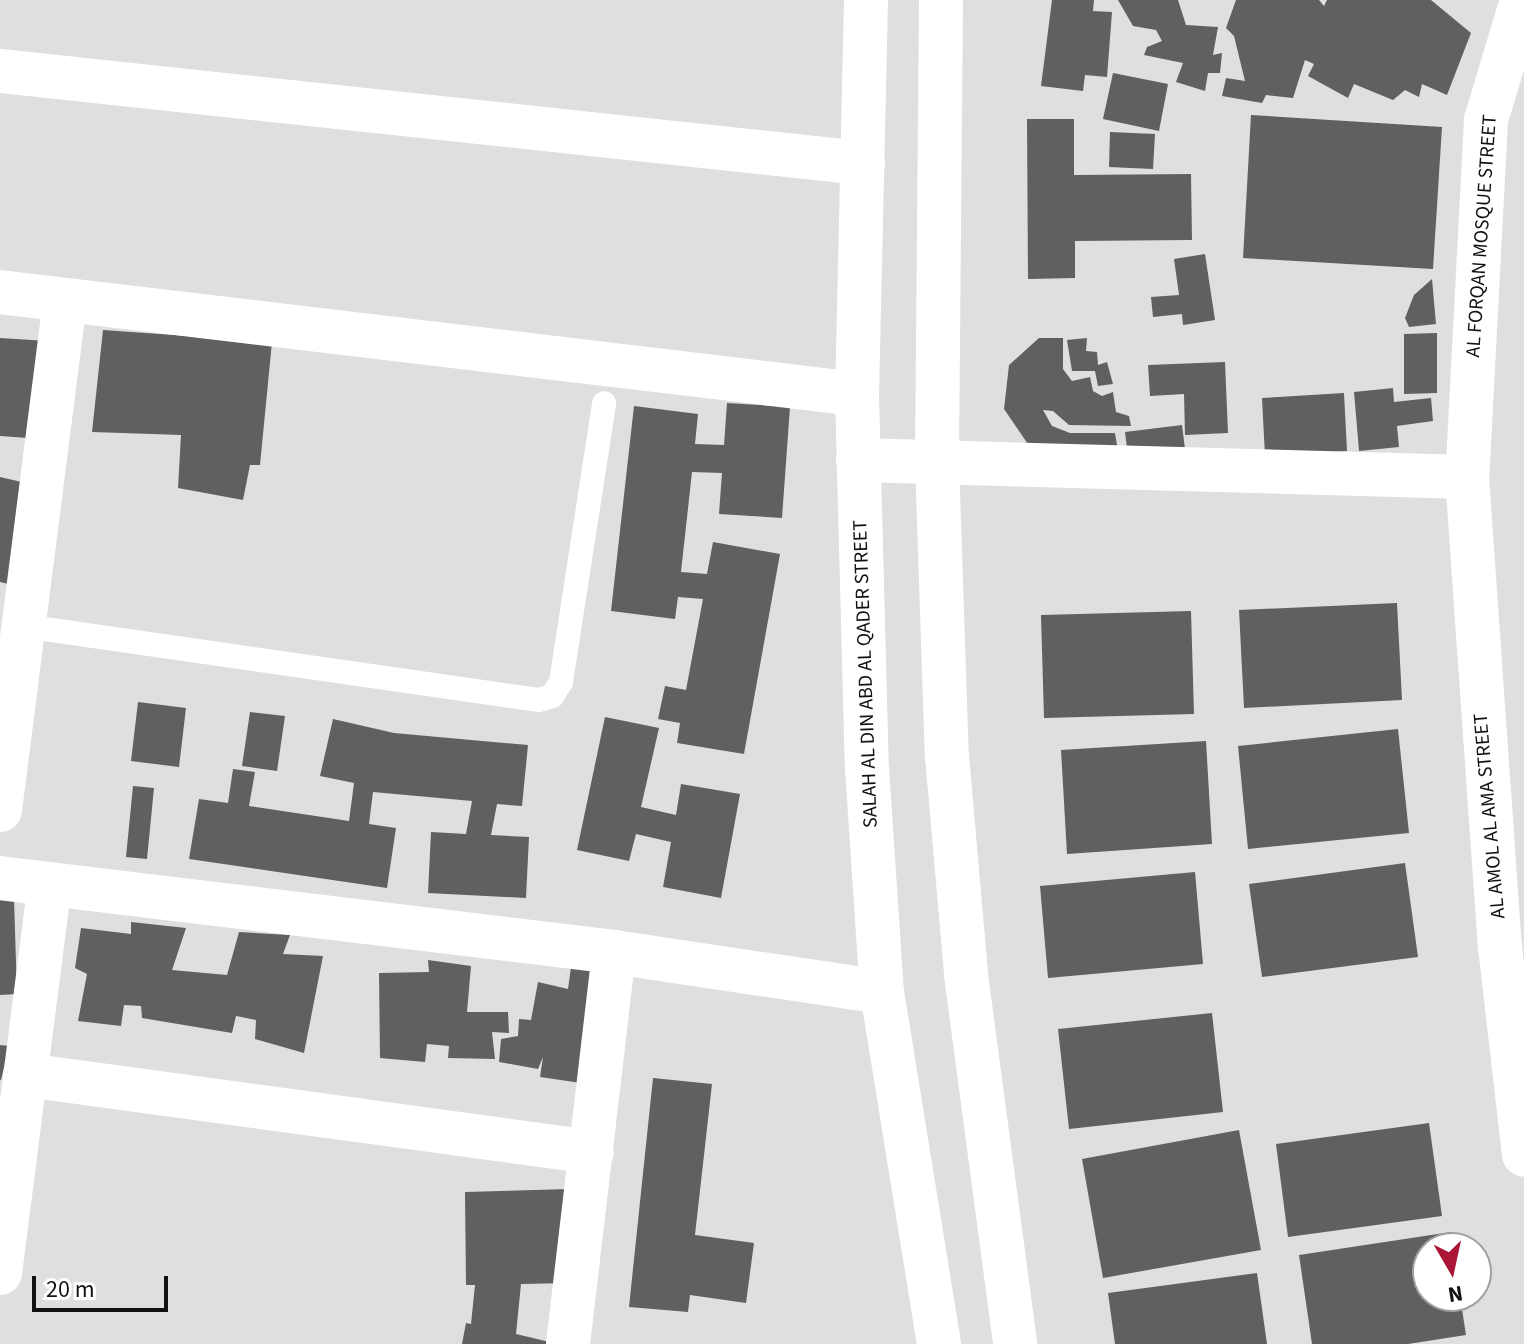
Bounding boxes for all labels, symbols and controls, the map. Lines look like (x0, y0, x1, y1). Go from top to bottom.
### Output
street label: AL FORQAN MOSQUE STREET (1462, 114, 1502, 358)
street label: SALAH AL DIN ABD AL QADER STREET (849, 520, 883, 828)
street label: AL AMOL AL AMA STREET (1469, 712, 1511, 920)
north arrow (1412, 1232, 1492, 1312)
scale bar (36, 1260, 172, 1310)
text: 20 m (46, 1272, 95, 1307)
text: N (1446, 1277, 1465, 1311)

